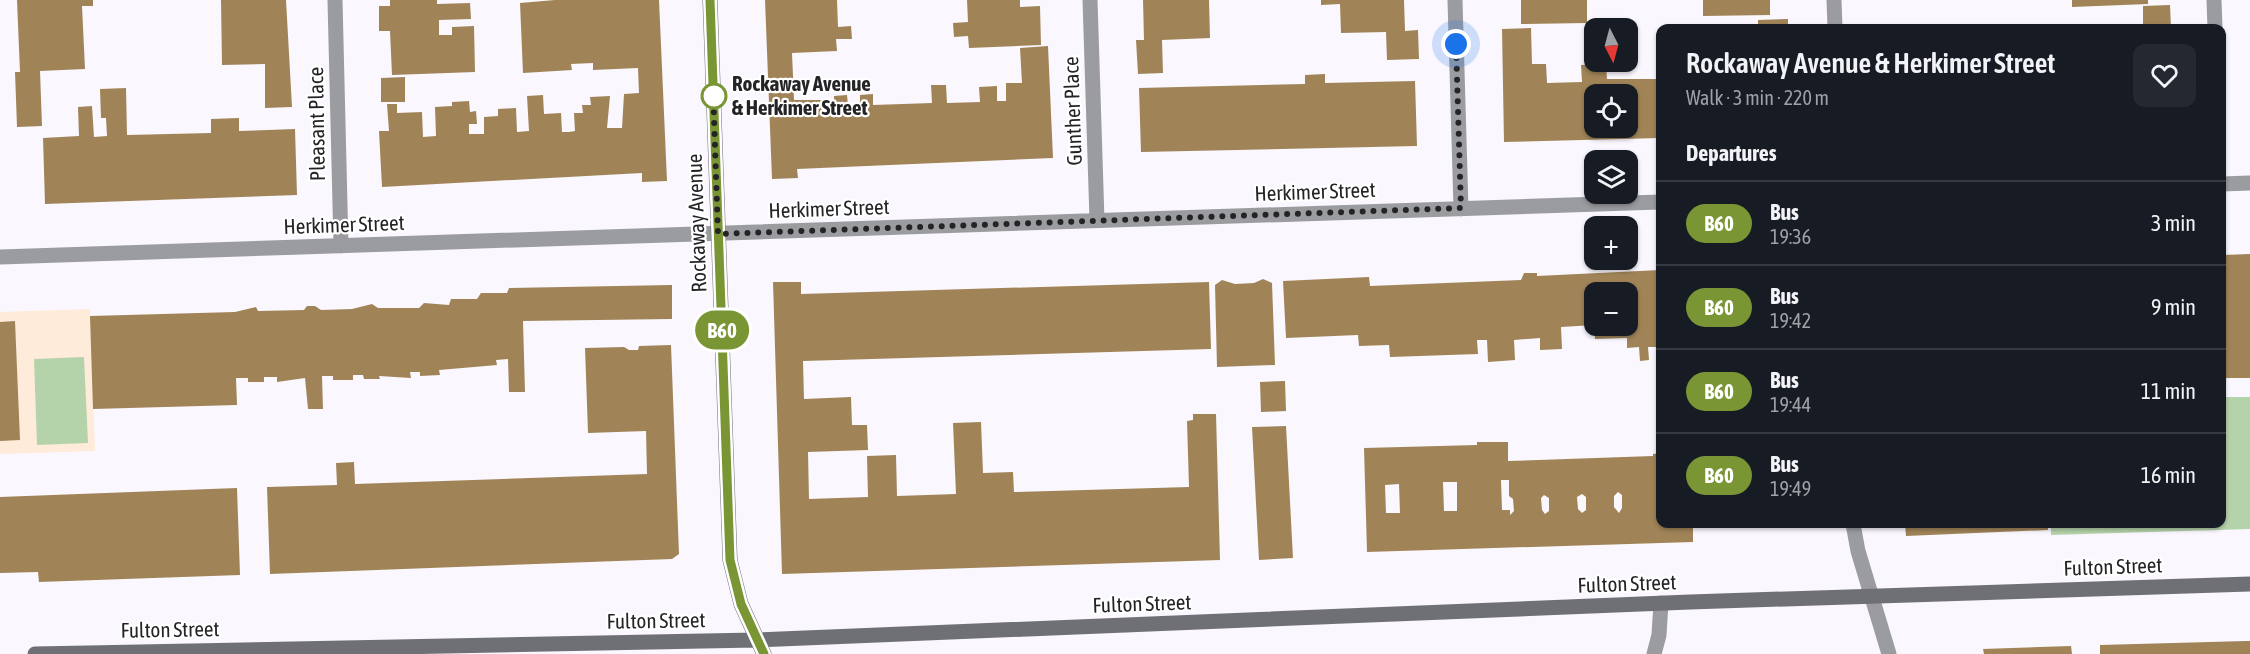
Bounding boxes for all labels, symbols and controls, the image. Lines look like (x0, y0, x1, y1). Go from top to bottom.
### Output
north arrow (1584, 18, 1638, 72)
map controls (1584, 18, 1638, 336)
your location (1441, 29, 1471, 59)
button: heart (2133, 44, 2196, 107)
text: Rockaway Avenue & Herkimer Street (1686, 47, 2055, 79)
street label: Gunther Place (1058, 56, 1086, 166)
street label: Pleasant Place (303, 67, 329, 181)
place label: Rockaway Avenue & Herkimer Street (732, 71, 871, 119)
marker: Rockaway Avenue & Herkimer Street (701, 83, 727, 109)
button: locate (1584, 84, 1638, 138)
text: Walk · 3 min · 220 m (1686, 86, 1829, 109)
text: Departures (1686, 140, 1776, 166)
button: layers (1584, 150, 1638, 204)
street label: Rockaway Avenue (682, 153, 710, 293)
street label: Herkimer Street (1254, 177, 1376, 205)
street label: Herkimer Street (768, 194, 890, 222)
text: Bus (1770, 199, 1799, 225)
street label: Herkimer Street (283, 210, 405, 238)
text: 3 min (2151, 210, 2196, 236)
text: B60 (1704, 211, 1734, 235)
button: + (1584, 216, 1638, 270)
text: 19:36 (1770, 225, 1811, 248)
button: − (1584, 282, 1638, 336)
text: Bus (1770, 283, 1799, 309)
text: 9 min (2151, 294, 2196, 320)
text: B60 (1704, 295, 1734, 319)
text: 19:42 (1770, 309, 1811, 332)
line badge: B60 (688, 310, 756, 350)
text: B60 (707, 318, 737, 342)
text: Bus (1770, 367, 1799, 393)
text: 11 min (2141, 378, 2196, 404)
text: B60 (1704, 379, 1734, 403)
text: 19:44 (1770, 393, 1811, 416)
text: Bus (1770, 451, 1799, 477)
text: 16 min (2141, 462, 2196, 488)
text: B60 (1704, 463, 1734, 487)
text: 19:49 (1770, 477, 1811, 500)
street label: Fulton Street (2063, 552, 2163, 580)
street label: Fulton Street (1577, 569, 1677, 597)
street label: Fulton Street (1092, 589, 1192, 617)
street label: Fulton Street (606, 607, 706, 633)
street label: Fulton Street (120, 616, 220, 642)

